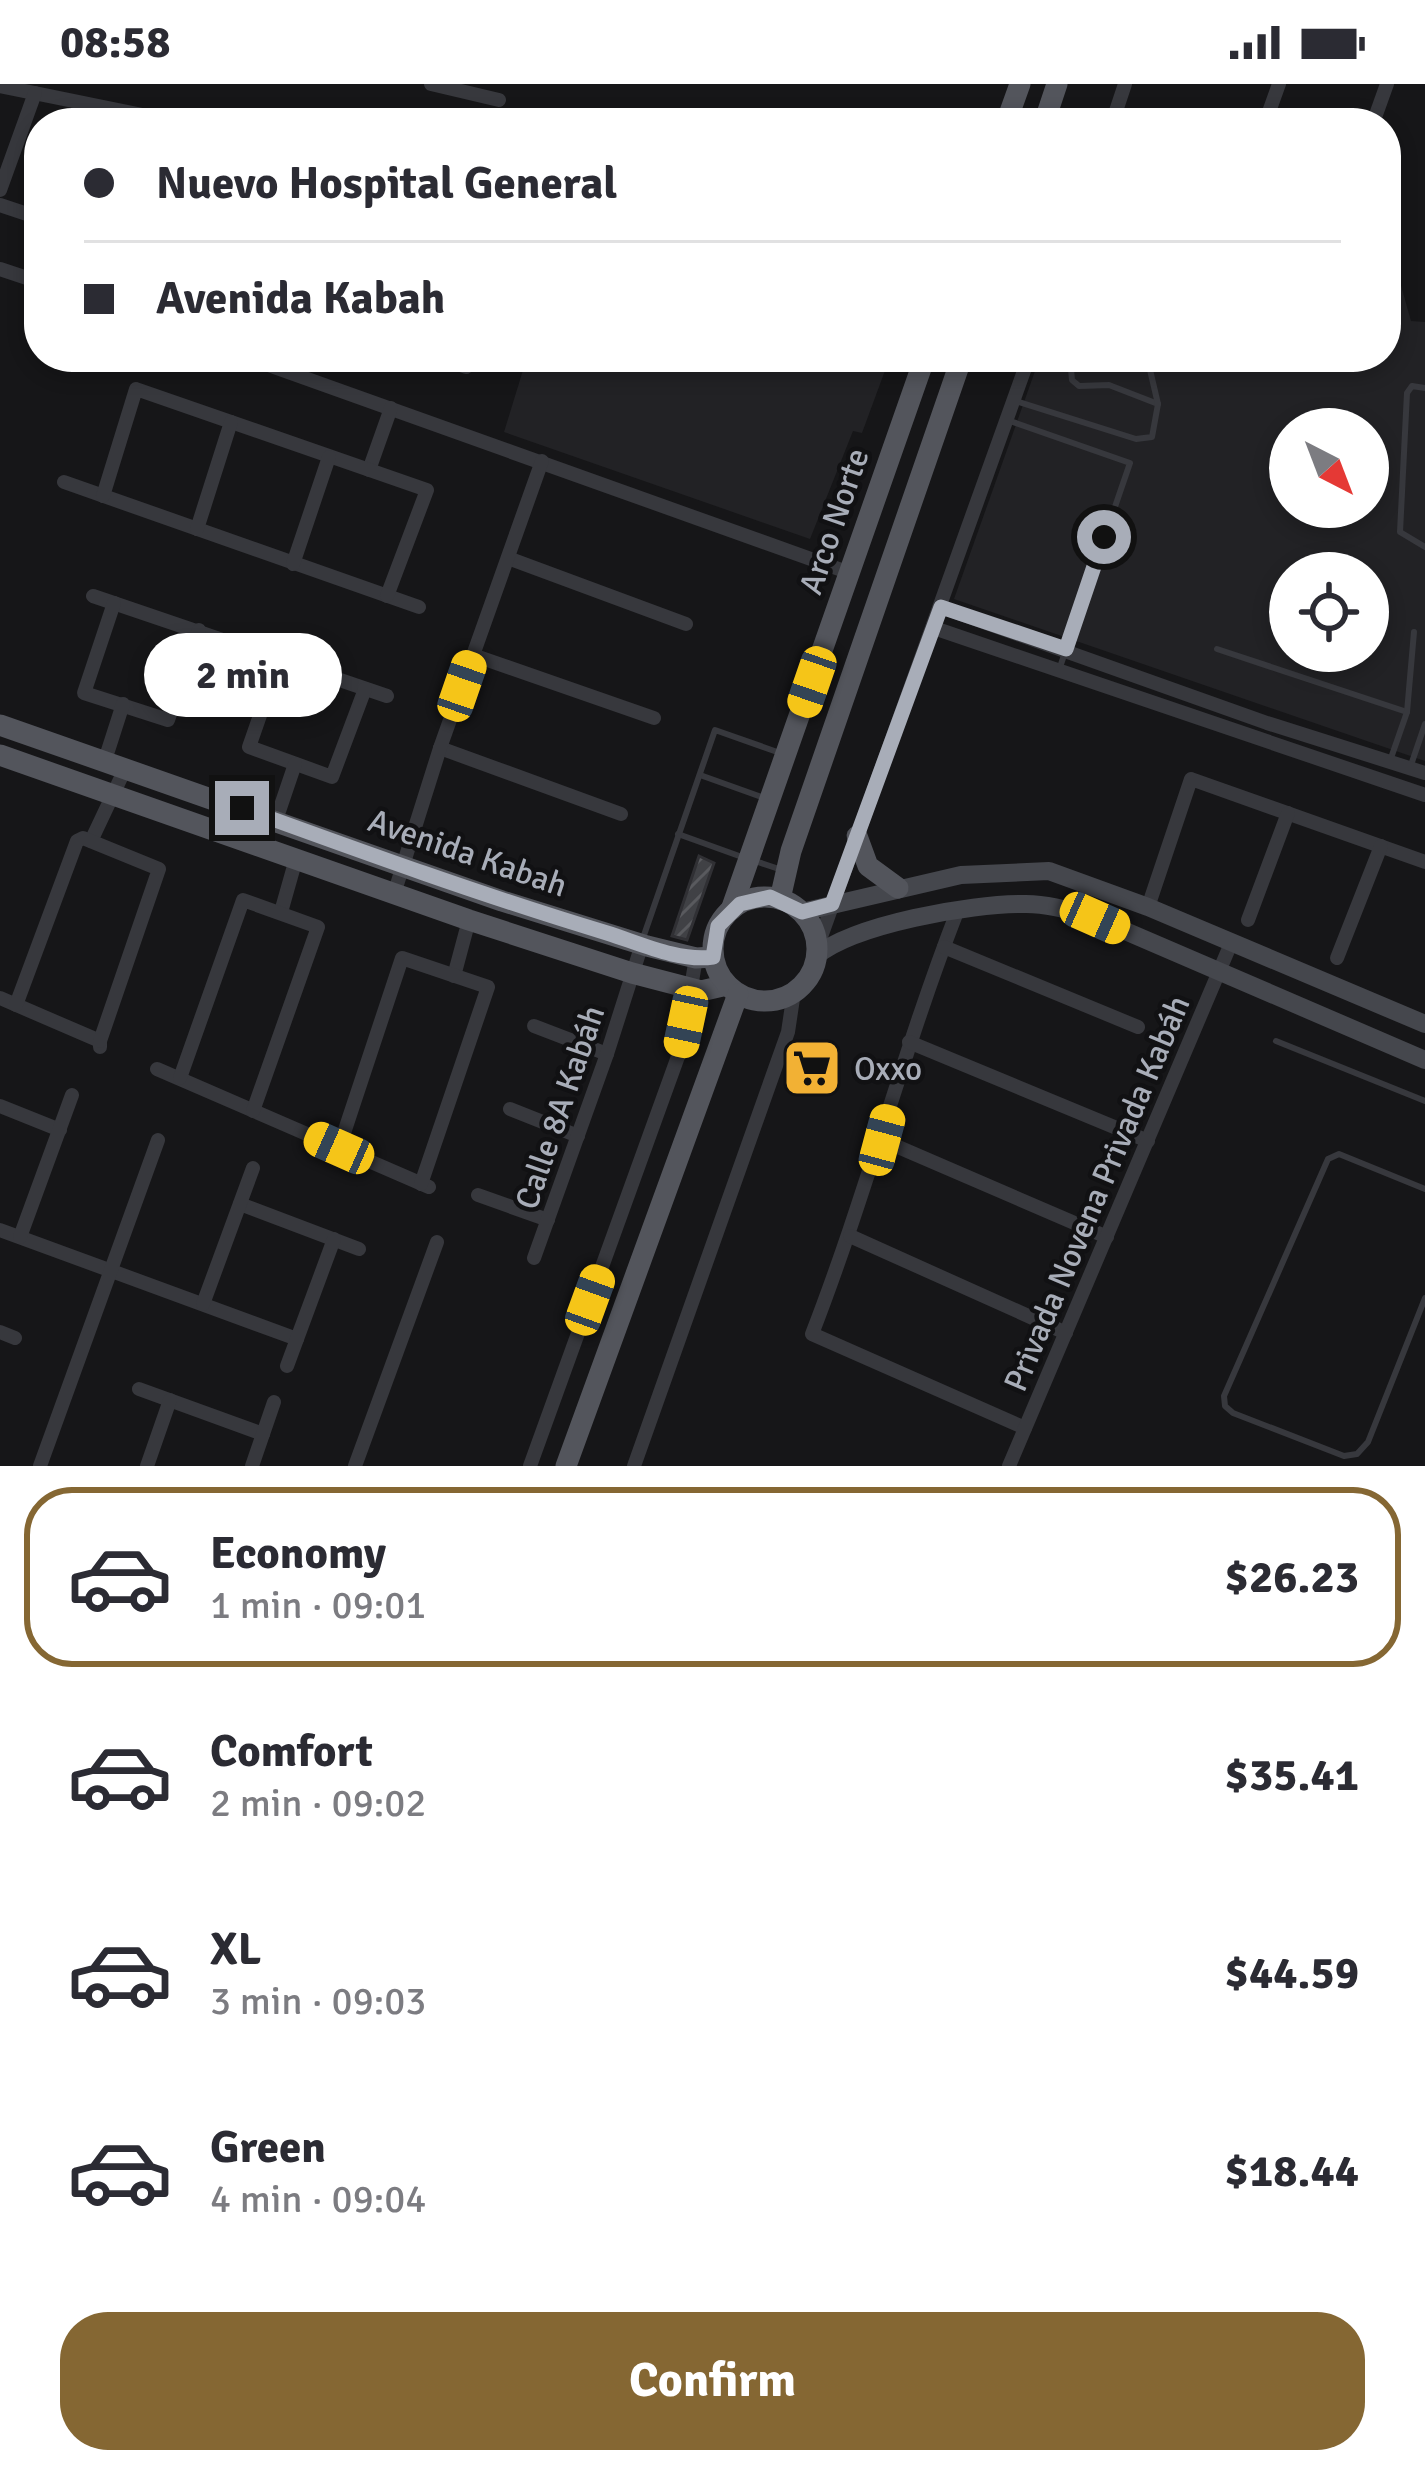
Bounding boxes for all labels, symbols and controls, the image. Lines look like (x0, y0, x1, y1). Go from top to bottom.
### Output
text: 08:58 (60, 15, 170, 70)
text: Nuevo Hospital General (156, 156, 617, 211)
text: Avenida Kabah (156, 271, 445, 326)
north arrow (1269, 408, 1389, 528)
map controls (1269, 408, 1389, 672)
street label: Arco Norte (790, 443, 878, 600)
route start (1077, 510, 1131, 564)
button: locate (1269, 552, 1389, 672)
callout: 2 min (143, 634, 341, 718)
car (783, 642, 841, 722)
car (433, 646, 491, 726)
text: 2 min (196, 651, 290, 699)
route end (215, 781, 269, 835)
street label: Avenida Kabah (363, 800, 572, 907)
car (1055, 887, 1135, 949)
car (661, 983, 711, 1061)
street label: Privada Novena Privada Kabáh (995, 989, 1199, 1398)
street label: Calle 8A Kabáh (506, 1000, 614, 1215)
supermarket icon: Oxxo (781, 1037, 843, 1099)
place label: Oxxo (854, 1049, 922, 1090)
car (855, 1101, 909, 1179)
car (299, 1117, 379, 1179)
car (561, 1260, 619, 1340)
icon: car (66, 1523, 174, 1631)
text: Economy (210, 1526, 386, 1581)
text: $26.23 (1225, 1550, 1359, 1605)
text: 1 min · 09:01 (210, 1581, 426, 1629)
icon: car (66, 1721, 174, 1829)
text: Comfort (210, 1724, 373, 1779)
text: $35.41 (1225, 1748, 1359, 1803)
text: 2 min · 09:02 (210, 1779, 426, 1827)
icon: car (66, 1919, 174, 2027)
text: XL (210, 1922, 261, 1977)
text: $44.59 (1225, 1946, 1359, 2001)
text: 3 min · 09:03 (210, 1977, 426, 2025)
icon: car (66, 2117, 174, 2225)
text: Green (210, 2120, 326, 2175)
text: $18.44 (1225, 2144, 1359, 2199)
text: 4 min · 09:04 (210, 2175, 426, 2223)
button: Confirm (60, 2312, 1365, 2450)

